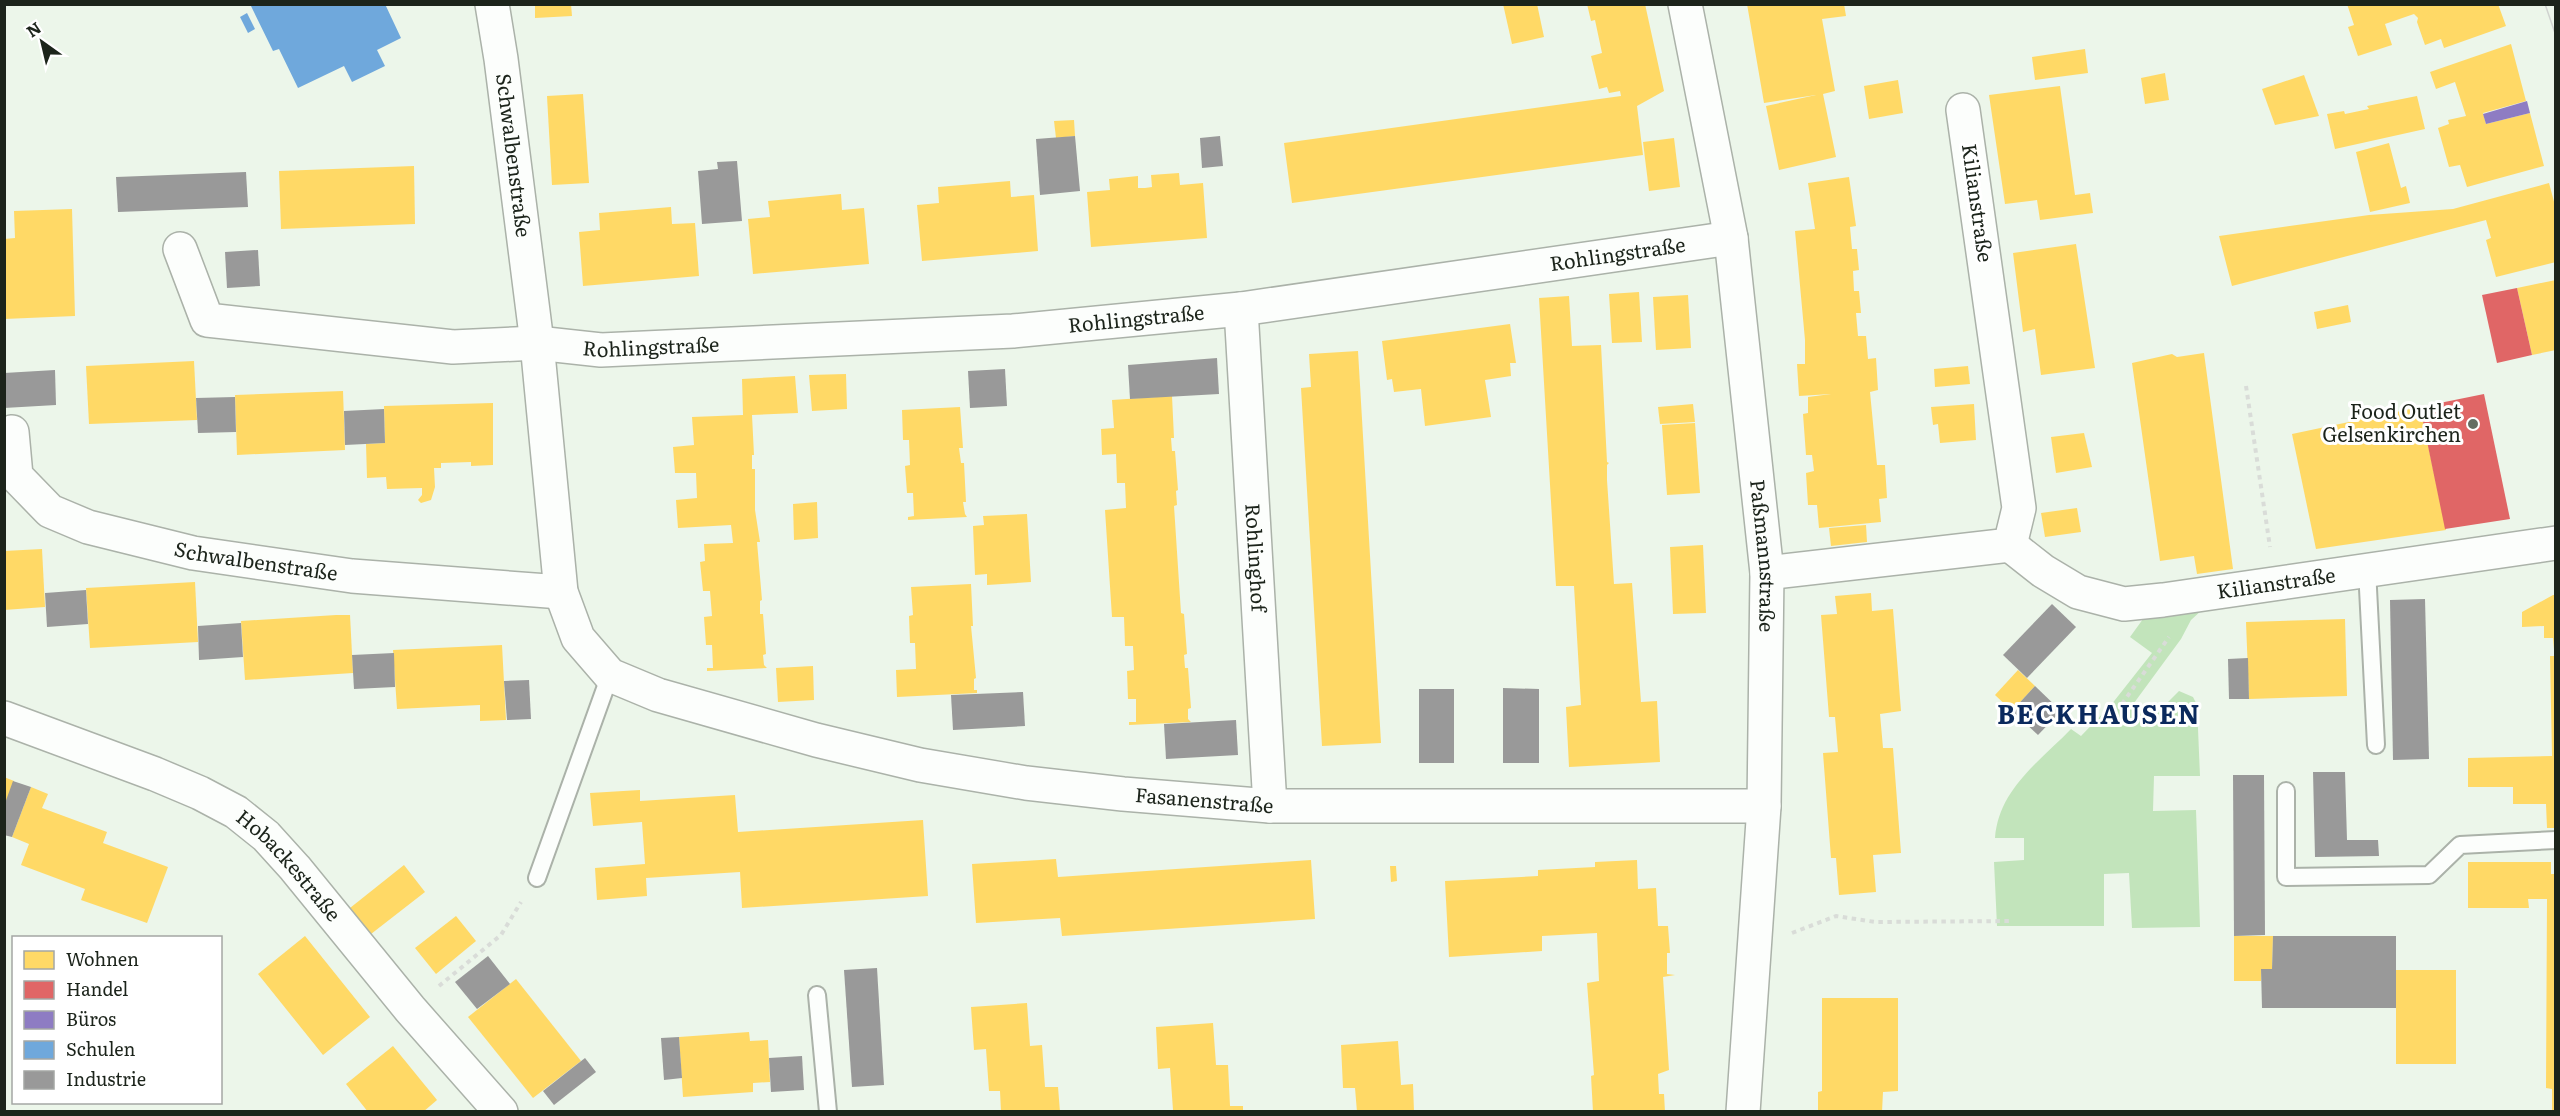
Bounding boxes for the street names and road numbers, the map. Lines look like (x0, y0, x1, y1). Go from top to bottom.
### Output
street label: Schwalbenstraße (490, 72, 540, 239)
street label: Kilianstraße (1956, 142, 2002, 264)
street label: Rohlingstraße (1548, 228, 1687, 277)
street label: Rohlingstraße (1066, 296, 1205, 339)
street label: Rohlingstraße (581, 328, 720, 363)
street label: Paßmannstraße (1744, 478, 1784, 632)
street label: Rohlinghof (1239, 502, 1276, 615)
street label: Schwalbenstraße (172, 532, 340, 587)
street label: Kilianstraße (2215, 558, 2337, 605)
street label: Fasanenstraße (1134, 778, 1275, 819)
street label: Hobackestraße (231, 801, 349, 927)

